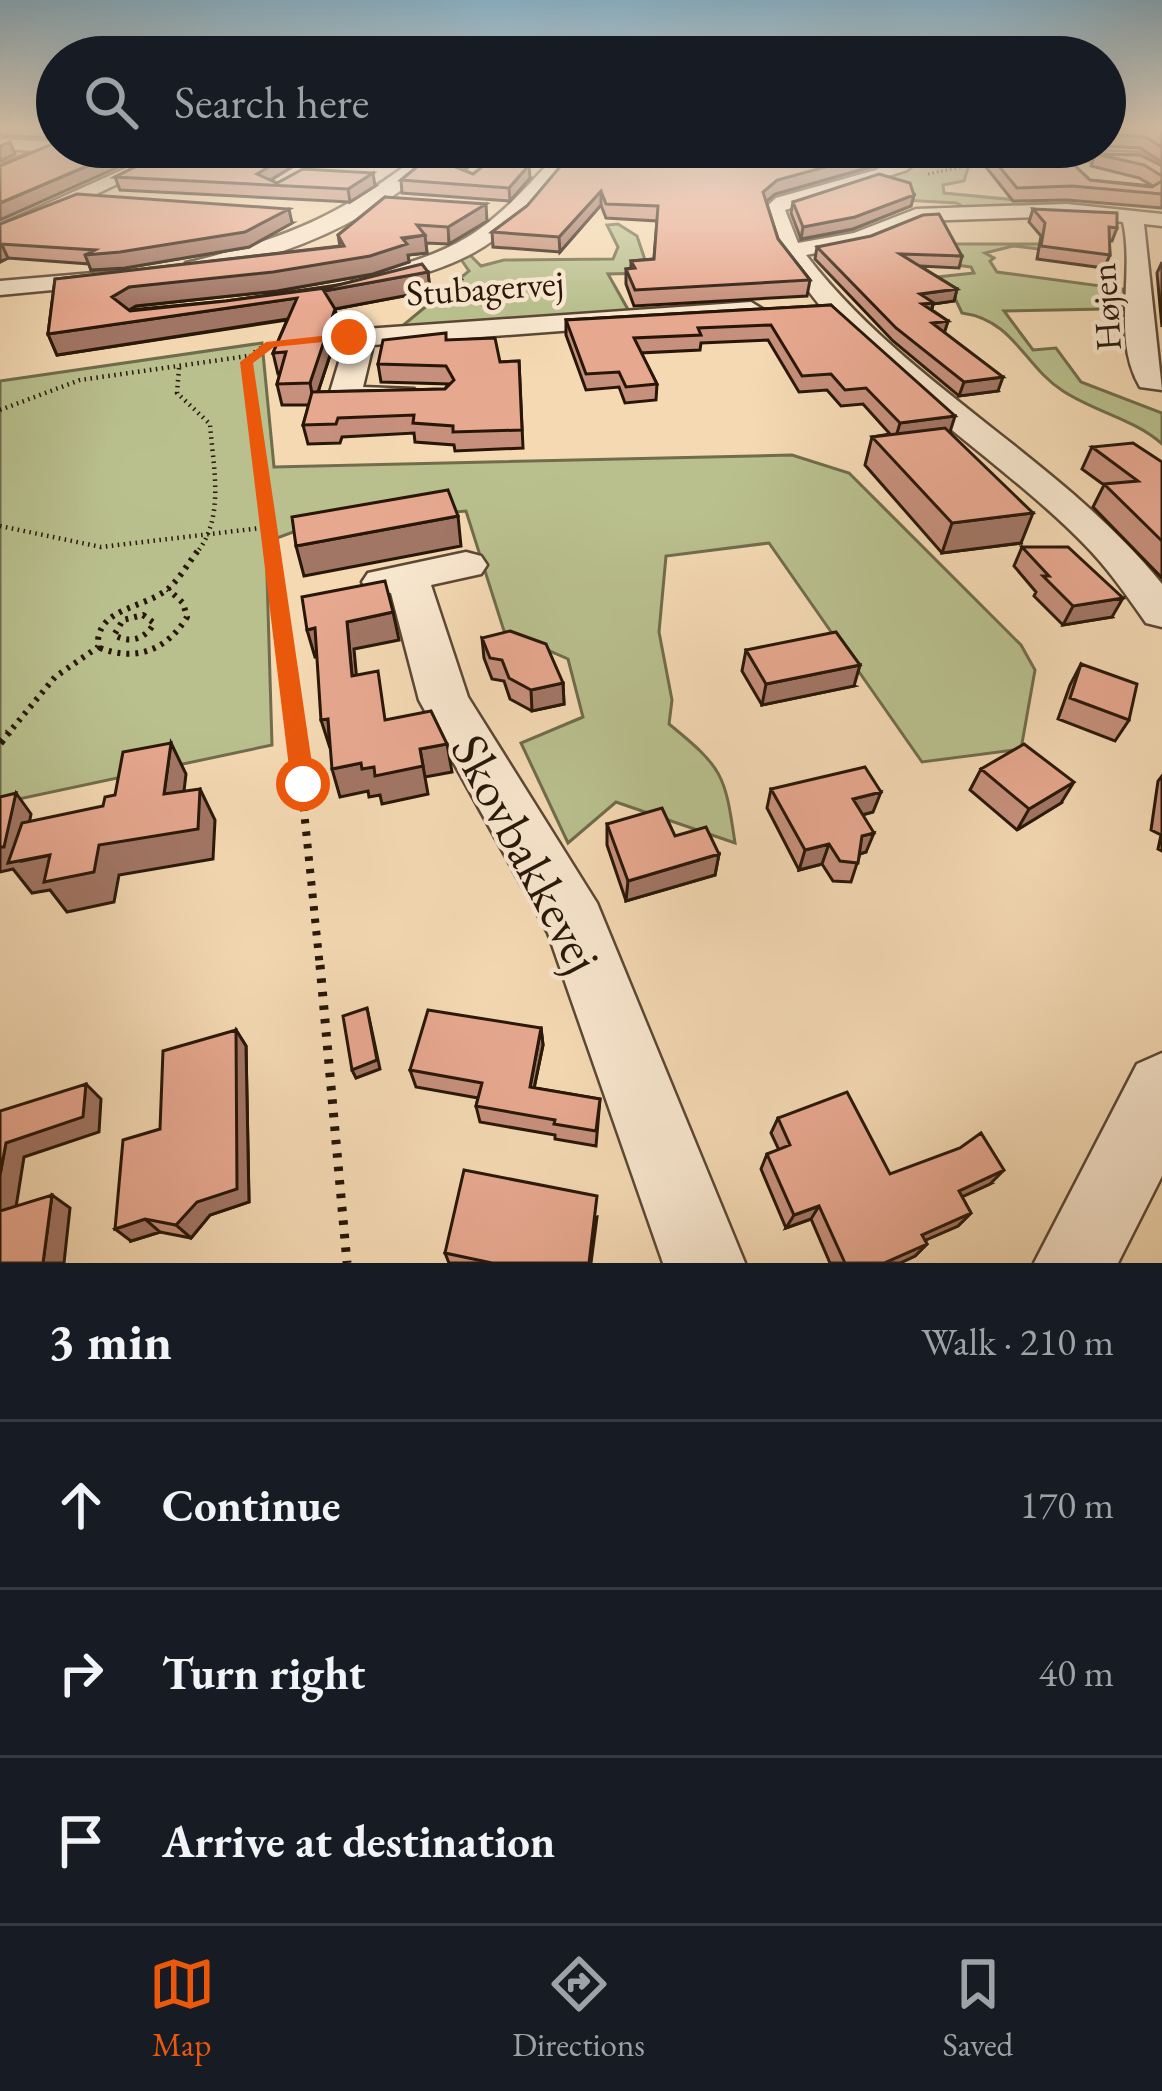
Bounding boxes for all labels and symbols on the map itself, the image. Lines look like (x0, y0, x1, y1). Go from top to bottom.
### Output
street label: Stubagervej (405, 259, 565, 316)
street label: Højen (1079, 262, 1132, 352)
route end (322, 310, 376, 364)
street label: Skovbakkevej (437, 723, 617, 983)
route start (276, 757, 330, 811)

